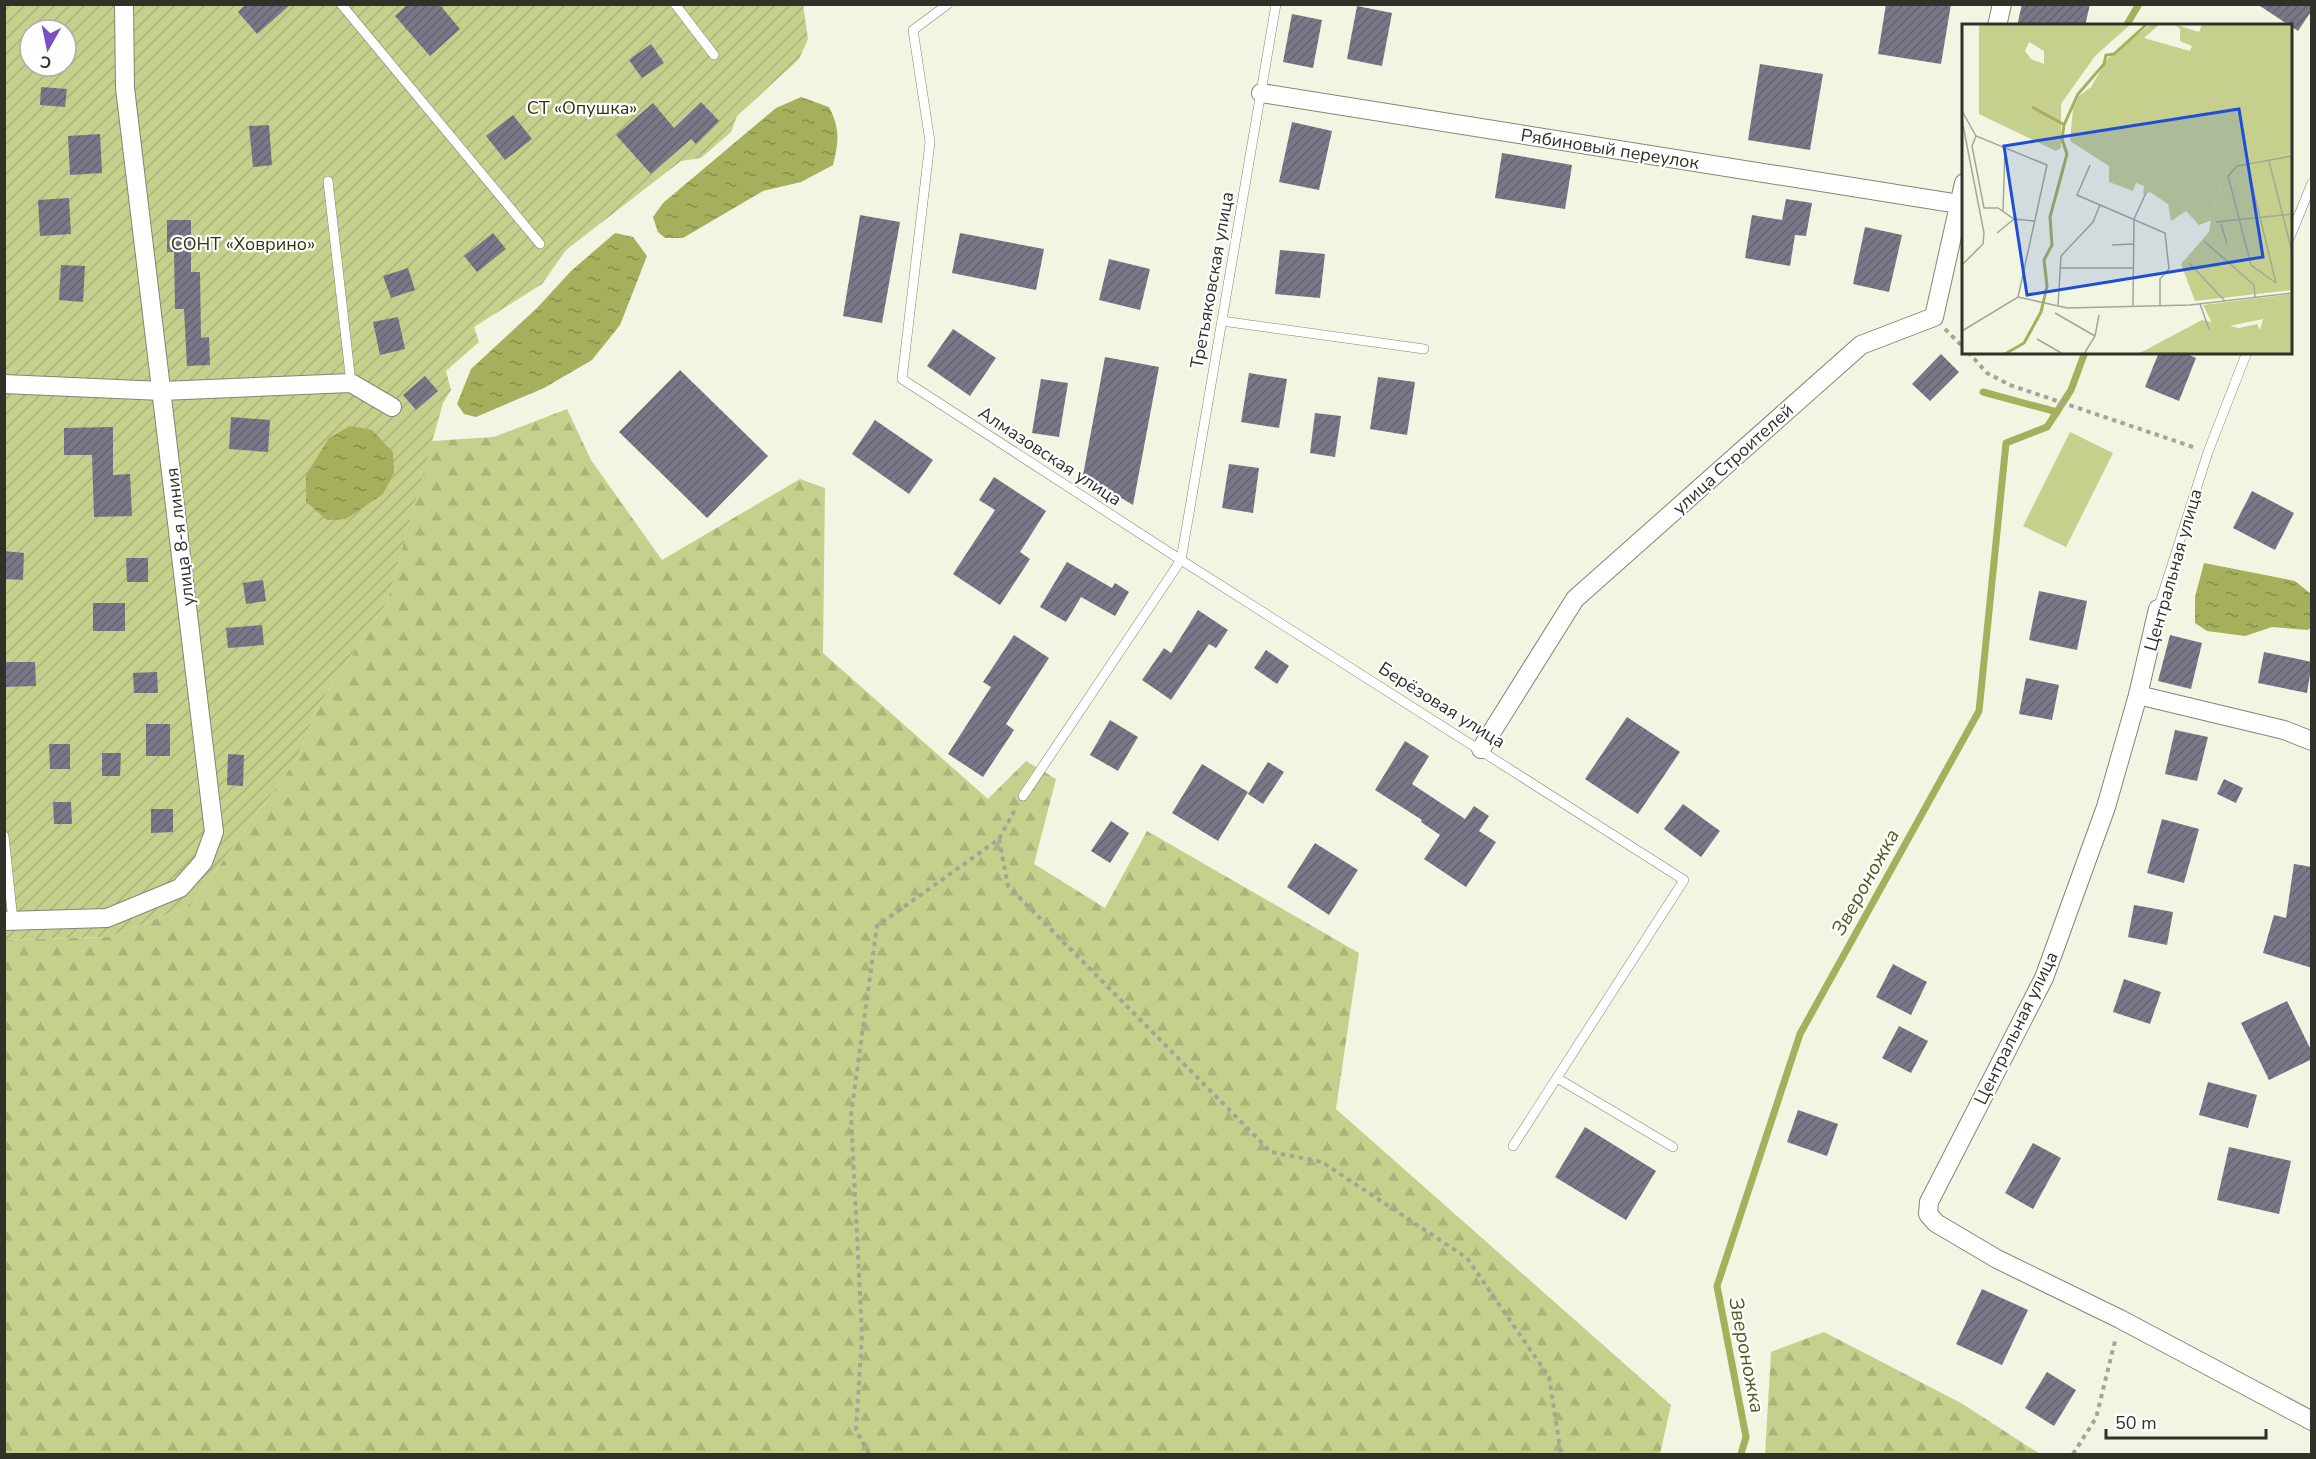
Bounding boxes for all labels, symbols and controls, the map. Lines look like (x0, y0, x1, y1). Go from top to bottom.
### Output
north arrow (18, 18, 78, 78)
inset map (1962, 24, 2292, 354)
text: С (39, 50, 53, 74)
park label: СТ «Опушка» (527, 96, 637, 120)
street label: Рябиновый переулок (1519, 123, 1701, 175)
street label: Третьяковская улица (1185, 190, 1239, 370)
park label: СОНТ «Ховрино» (171, 232, 315, 256)
street label: улица Строителей (1668, 398, 1798, 520)
street label: Алмазовская улица (974, 401, 1126, 511)
street label: улица 8-я линия (160, 466, 200, 608)
street label: Центральная улица (2138, 486, 2208, 654)
street label: Берёзовая улица (1374, 656, 1510, 754)
water label: Звероножка (1825, 824, 1906, 940)
street label: Центральная улица (1968, 947, 2064, 1109)
water label: Звероножка (1722, 1295, 1771, 1416)
scale bar (2106, 1402, 2266, 1440)
text: 50 m (2115, 1411, 2157, 1435)

